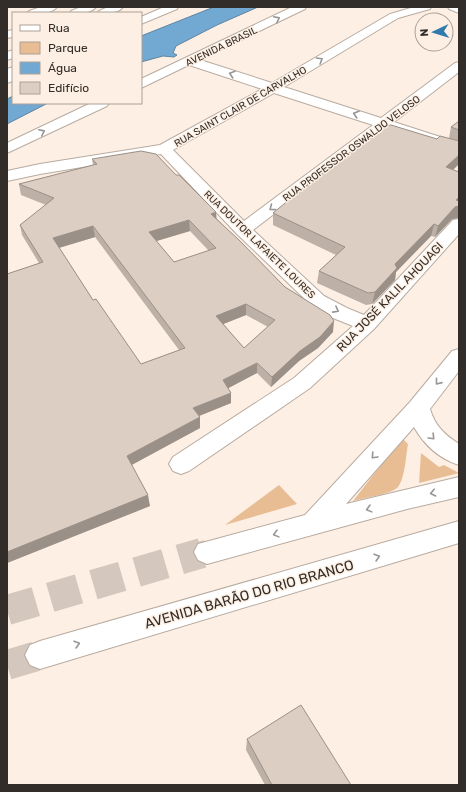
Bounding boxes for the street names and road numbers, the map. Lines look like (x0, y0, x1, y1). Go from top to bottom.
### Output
street label: AVENIDA BRASIL (184, 24, 260, 70)
street label: RUA SAINT CLAIR DE CARVALHO (172, 64, 309, 150)
street label: RUA PROFESSOR OSWALDO VELOSO (281, 93, 423, 204)
street label: RUA DOUTOR LAFAIETE LOURES (201, 188, 317, 301)
street label: RUA JOSÉ KALIL AHOUAGI (334, 239, 446, 355)
street label: AVENIDA BARÃO DO RIO BRANCO (142, 555, 356, 633)

